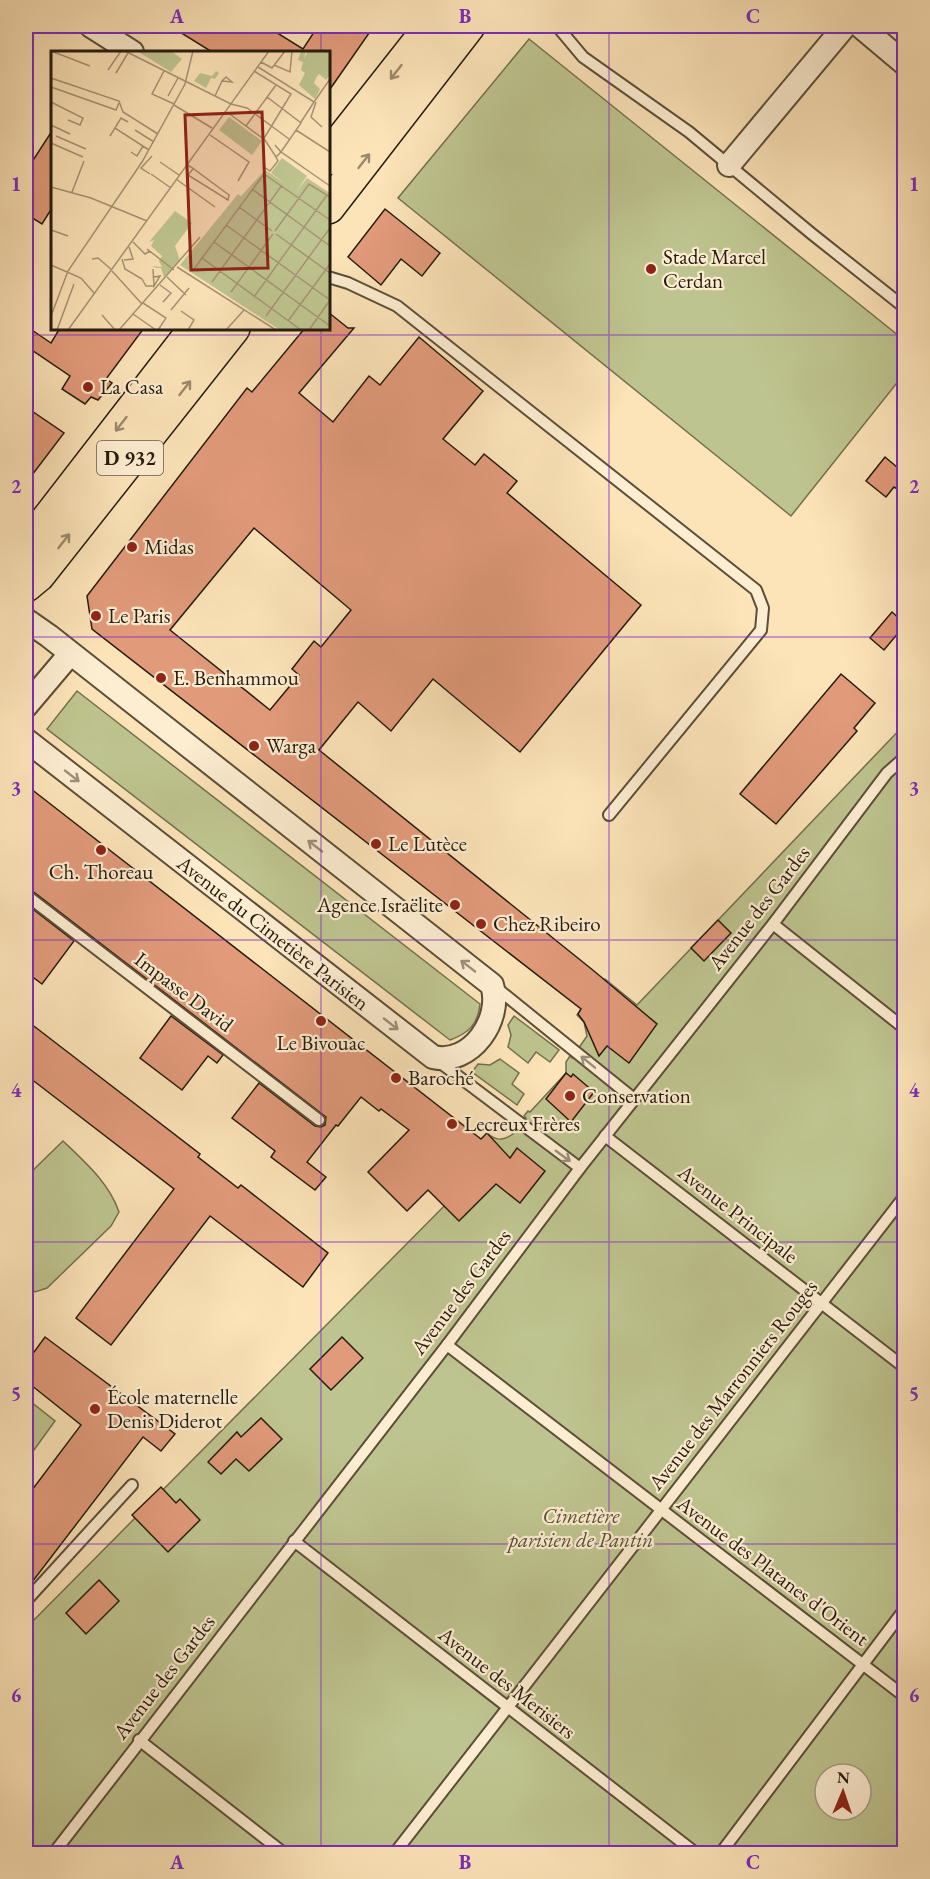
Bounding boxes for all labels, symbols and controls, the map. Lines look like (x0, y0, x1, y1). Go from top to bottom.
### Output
text: A (169, 3, 185, 29)
text: B (459, 3, 471, 29)
text: C (746, 3, 760, 29)
inset map (51, 51, 330, 330)
one-way arrow (389, 63, 402, 79)
one-way arrow (358, 153, 371, 169)
text: 1 (11, 171, 21, 197)
text: 1 (909, 171, 919, 197)
place label: Stade Marcel Cerdan (663, 243, 766, 294)
marker: Stade Marcel Cerdan (644, 262, 658, 276)
place label: La Casa (100, 373, 164, 400)
marker: La Casa (81, 380, 95, 394)
one-way arrow (179, 381, 192, 397)
one-way arrow (115, 416, 128, 432)
road number: D 932 (97, 441, 163, 475)
text: 2 (11, 473, 22, 499)
text: 2 (909, 473, 920, 499)
place label: Midas (144, 533, 194, 560)
one-way arrow (58, 534, 71, 550)
marker: Midas (125, 540, 139, 554)
place label: Le Paris (108, 602, 171, 629)
marker: Le Paris (89, 609, 103, 623)
place label: E. Benhammou (173, 664, 299, 691)
marker: E. Benhammou (154, 671, 168, 685)
place label: Warga (266, 732, 317, 759)
marker: Warga (247, 739, 261, 753)
one-way arrow (63, 769, 79, 782)
text: 3 (11, 775, 21, 801)
text: 3 (909, 775, 919, 801)
place label: Le Lutèce (388, 830, 467, 857)
marker: Le Lutèce (369, 837, 383, 851)
one-way arrow (307, 839, 323, 852)
street label: Avenue des Gardes (701, 840, 816, 976)
marker: Ch. Thoreau (94, 843, 108, 857)
street label: Avenue du Cimetière Parisien (171, 849, 375, 1016)
place label: Ch. Thoreau (49, 858, 153, 885)
place label: Agence Israëlite (316, 891, 443, 918)
marker: Agence Israëlite (448, 898, 462, 912)
place label: Chez Ribeiro (493, 910, 601, 937)
marker: Chez Ribeiro (474, 917, 488, 931)
street label: Impasse David (129, 946, 239, 1038)
one-way arrow (460, 959, 476, 972)
marker: Le Bivouac (314, 1014, 328, 1028)
one-way arrow (383, 1018, 399, 1031)
place label: Le Bivouac (276, 1029, 366, 1056)
one-way arrow (581, 1056, 597, 1069)
place label: Baroché (408, 1064, 474, 1091)
marker: Baroché (389, 1071, 403, 1085)
text: 4 (11, 1077, 22, 1103)
text: 4 (909, 1077, 920, 1103)
place label: Conservation (582, 1082, 691, 1109)
marker: Conservation (563, 1089, 577, 1103)
place label: Lecreux Frères (464, 1110, 580, 1137)
marker: Lecreux Frères (445, 1117, 459, 1131)
one-way arrow (555, 1150, 571, 1162)
street label: Avenue Principale (672, 1158, 804, 1269)
street label: Avenue des Gardes (404, 1223, 517, 1361)
street label: Avenue des Marronniers Rouges (641, 1274, 823, 1496)
text: 5 (11, 1380, 21, 1406)
text: 5 (909, 1380, 919, 1406)
place label: École maternelle Denis Diderot (107, 1383, 238, 1434)
marker: École maternelle Denis Diderot (88, 1402, 102, 1416)
street label: Avenue des Platanes d'Orient (671, 1489, 875, 1652)
park label: Cimetière parisien de Pantin (506, 1502, 653, 1553)
street label: Avenue des Gardes (106, 1609, 221, 1745)
street label: Avenue des Merisiers (432, 1620, 582, 1745)
text: 6 (11, 1682, 22, 1708)
text: 6 (909, 1682, 920, 1708)
north arrow (813, 1762, 873, 1822)
text: N (837, 1767, 850, 1788)
text: A (169, 1849, 185, 1875)
text: B (459, 1849, 471, 1875)
text: C (746, 1849, 760, 1875)

